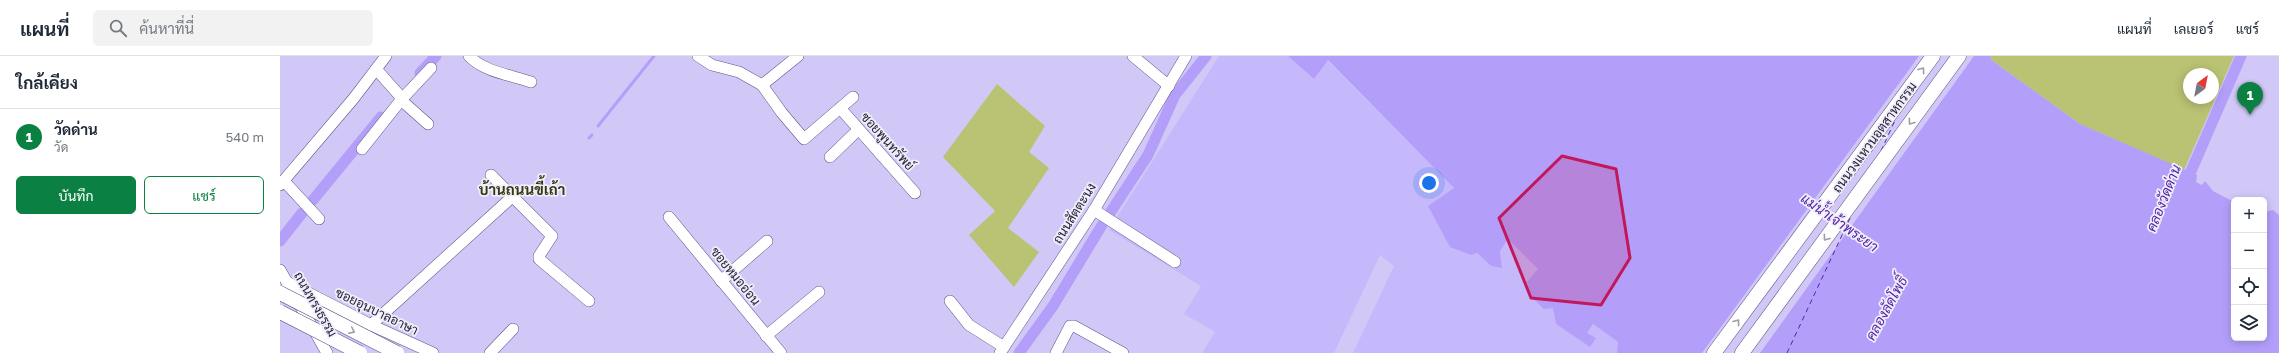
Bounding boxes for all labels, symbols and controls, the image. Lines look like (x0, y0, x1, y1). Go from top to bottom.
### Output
search box (93, 10, 373, 46)
text: แผนที่ (20, 17, 69, 40)
icon: search (107, 17, 129, 39)
text: ค้นหาที่นี่ (139, 19, 194, 37)
text: แผนที่ (2117, 20, 2152, 37)
text: เลเยอร์ (2174, 20, 2214, 37)
text: แชร์ (2236, 20, 2259, 37)
one-way arrow (1917, 68, 1924, 75)
north arrow (2183, 68, 2219, 104)
text: ใกล้เคียง (16, 72, 78, 93)
street label: ถนนวงแหวนอุตสาหกรรม (1828, 78, 1921, 197)
pin: 1 (2237, 82, 2263, 115)
street label: ซอยพูนทรัพย์ (856, 108, 919, 175)
one-way arrow (1909, 117, 1916, 124)
text: วัดด่าน (54, 120, 98, 138)
text: 1 (26, 129, 32, 145)
text: 540 m (226, 129, 264, 145)
text: วัด (54, 139, 68, 155)
water label: คลองวัดด่าน (2142, 162, 2184, 234)
your location (1419, 173, 1439, 193)
district label: บ้านถนนขี้เถ้า (479, 175, 565, 198)
button: บันทึก (16, 176, 136, 214)
button: แชร์ (144, 176, 264, 214)
street label: ถนนสัตตะนง (1049, 180, 1099, 246)
water label: แม่น้ำเจ้าพระยา (1798, 187, 1884, 255)
map controls (2231, 197, 2267, 341)
button: + (2231, 197, 2267, 233)
button: − (2231, 233, 2267, 269)
one-way arrow (1823, 234, 1831, 241)
street label: ซอยหมออ่อน (708, 244, 764, 308)
street label: ถนนทรงธรรม (291, 269, 341, 339)
water label: คลองลัดโพธิ์ (1859, 269, 1912, 343)
button: locate (2231, 269, 2267, 305)
street label: ซอยอุนบาลอาษา (332, 284, 421, 340)
button: layers (2231, 305, 2267, 341)
one-way arrow (1732, 319, 1739, 326)
one-way arrow (347, 326, 355, 334)

